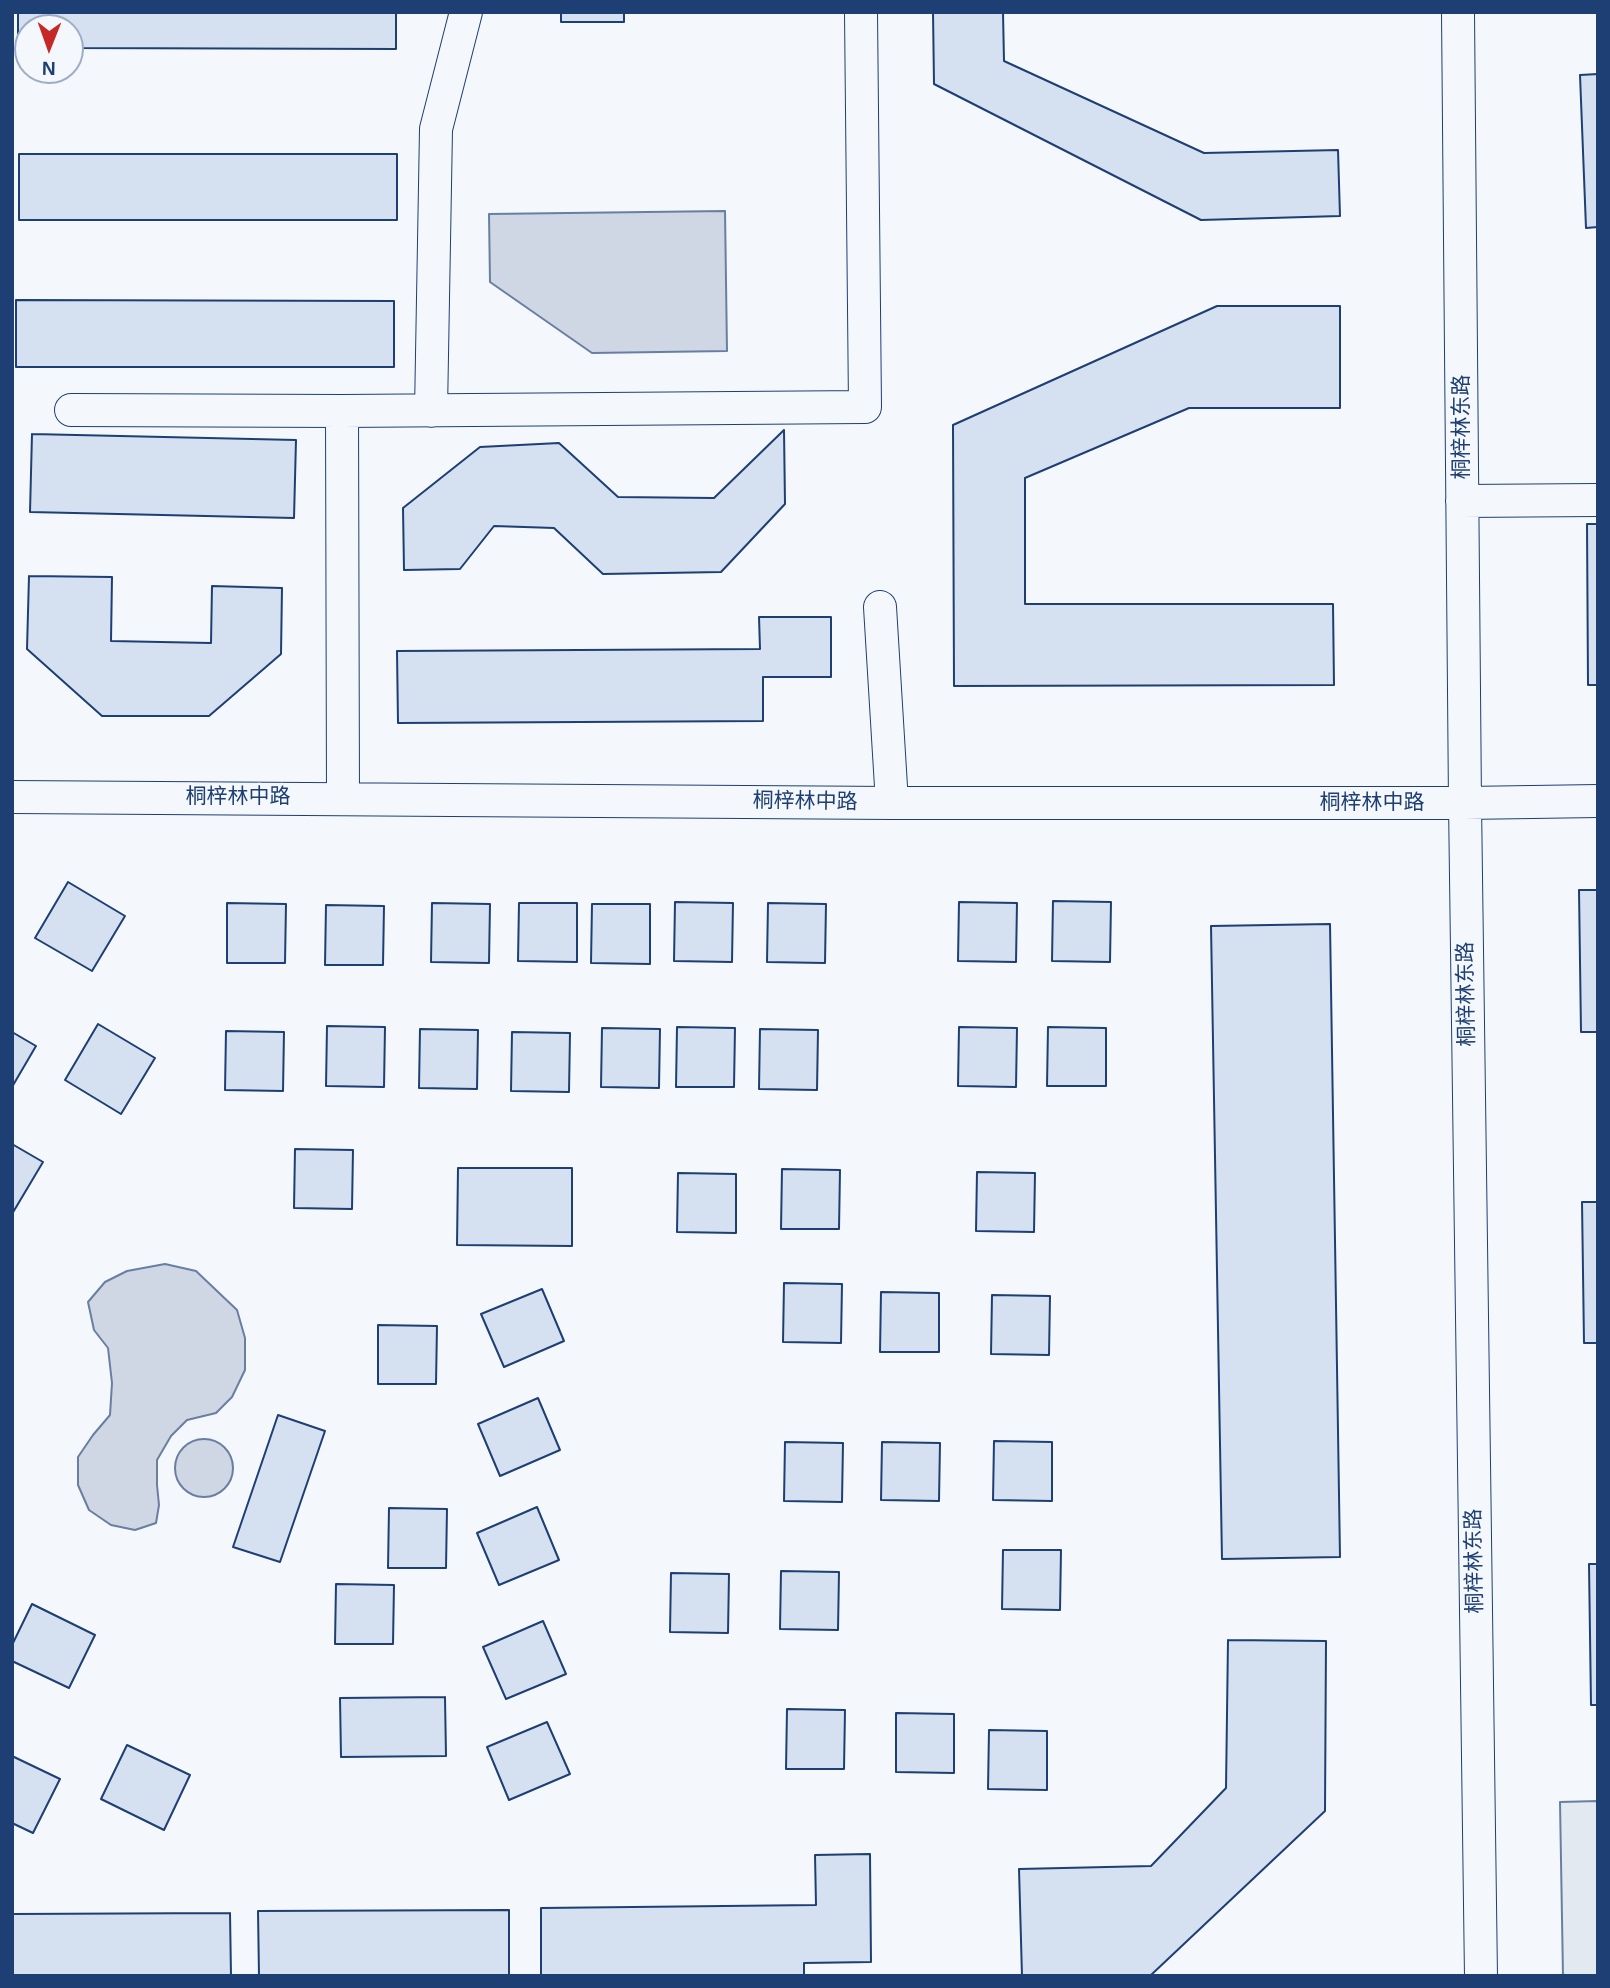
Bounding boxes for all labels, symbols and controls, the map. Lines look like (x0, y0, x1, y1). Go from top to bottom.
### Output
north arrow (14, 14, 84, 84)
text: N (42, 58, 56, 79)
street label: 桐梓林东路 (1449, 375, 1475, 479)
street label: 桐梓林中路 (186, 784, 290, 810)
street label: 桐梓林中路 (752, 788, 858, 816)
street label: 桐梓林中路 (1320, 790, 1424, 816)
street label: 桐梓林东路 (1453, 941, 1481, 1047)
street label: 桐梓林东路 (1461, 1508, 1489, 1614)

